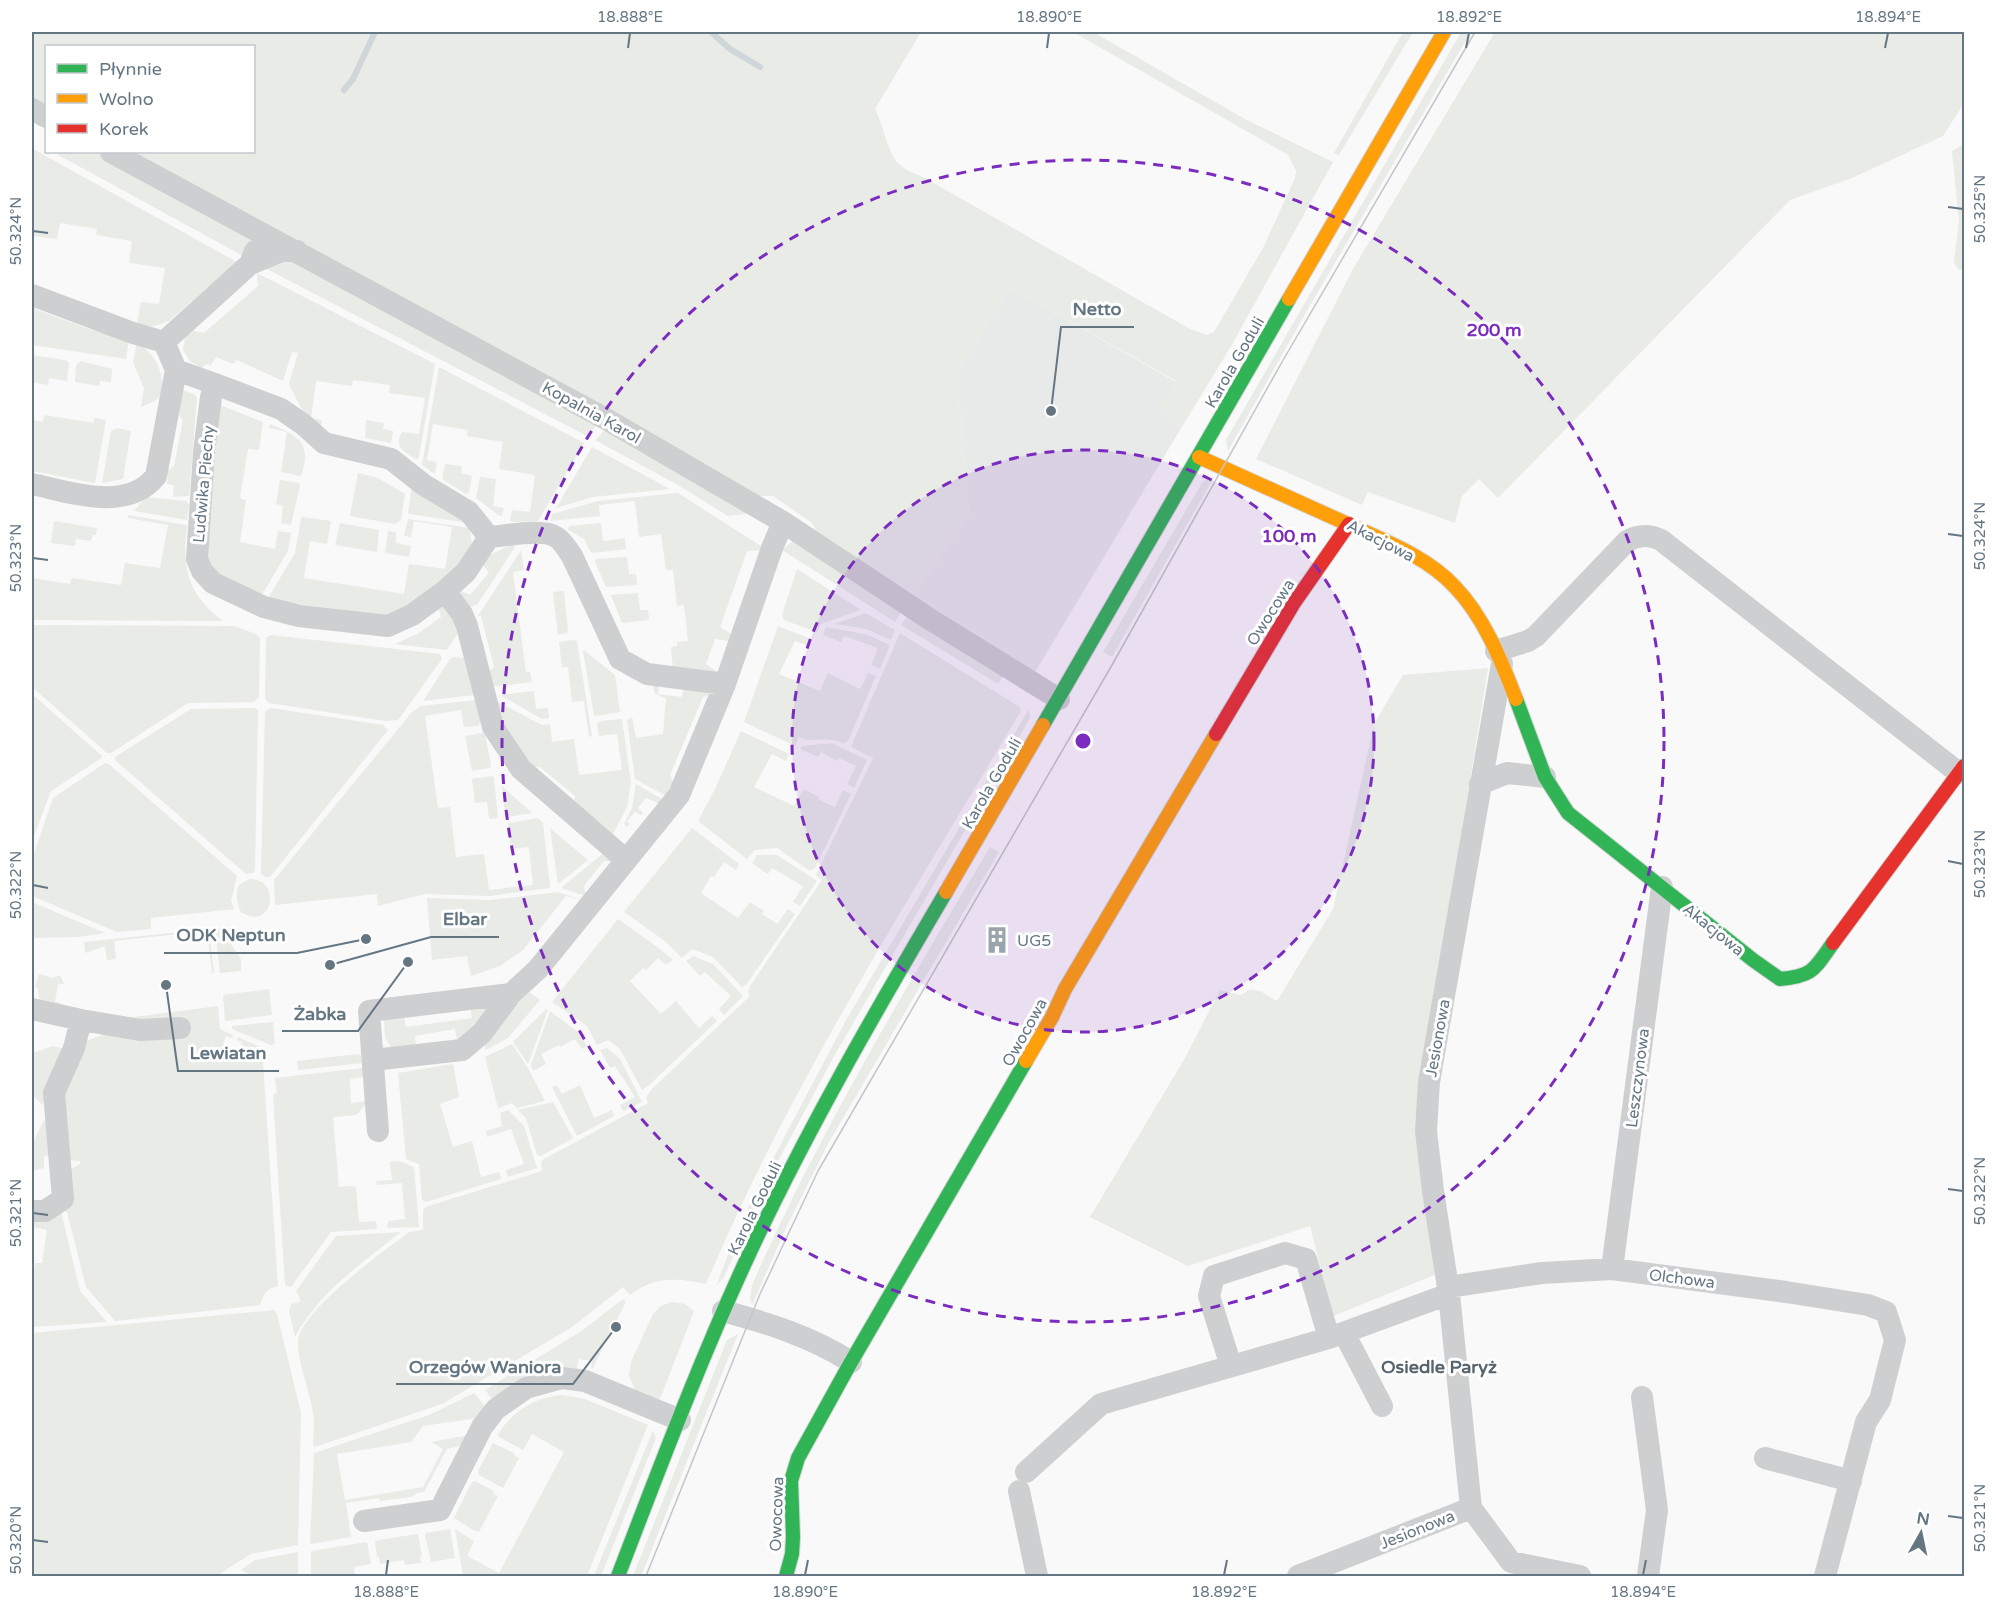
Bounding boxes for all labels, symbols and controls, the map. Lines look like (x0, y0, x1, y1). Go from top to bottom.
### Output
text: 18.888°E (597, 8, 663, 26)
text: 18.890°E (1016, 8, 1082, 26)
text: 18.892°E (1436, 8, 1502, 26)
text: 18.894°E (1855, 8, 1921, 26)
legend (45, 45, 255, 153)
text: Płynnie (99, 58, 162, 80)
text: Wolno (99, 88, 154, 110)
text: Korek (99, 118, 149, 140)
text: 50.325°N (1971, 175, 1989, 243)
text: 50.324°N (7, 197, 25, 265)
callout: Netto (1061, 291, 1134, 327)
text: Netto (1073, 298, 1122, 320)
street label: Karola Goduli (1201, 313, 1269, 412)
text: 200 m (1466, 319, 1522, 341)
street label: Kopalnia Karol (539, 378, 644, 448)
street label: Ludwika Piechy (189, 424, 219, 544)
text: 50.324°N (1971, 502, 1989, 570)
street label: Akacjowa (1343, 515, 1418, 566)
text: 50.323°N (7, 524, 25, 592)
text: 100 m (1261, 525, 1317, 547)
street label: Owocowa (1243, 575, 1299, 650)
centre of rings (1073, 731, 1093, 751)
street label: Karola Goduli (958, 734, 1026, 833)
text: 50.323°N (1971, 830, 1989, 898)
text: 50.322°N (7, 851, 25, 919)
street label: Akacjowa (1679, 899, 1748, 961)
callout: Elbar (431, 901, 499, 937)
text: Elbar (443, 908, 488, 930)
callout: ODK Neptun (164, 917, 297, 953)
text: ODK Neptun (176, 924, 286, 946)
building icon: UG5 (982, 925, 1012, 955)
place label: UG5 (1017, 931, 1051, 951)
callout: Żabka (282, 995, 358, 1031)
street label: Owocowa (998, 995, 1052, 1070)
street label: Jesionowa (1421, 998, 1455, 1079)
text: Żabka (294, 1003, 346, 1025)
street label: Leszczynowa (1622, 1027, 1654, 1129)
callout: Lewiatan (178, 1035, 279, 1071)
text: Lewiatan (189, 1042, 267, 1064)
text: 50.322°N (1971, 1157, 1989, 1225)
street label: Karola Goduli (724, 1158, 786, 1259)
text: 50.321°N (7, 1179, 25, 1247)
street label: Olchowa (1648, 1265, 1716, 1293)
callout: Orzegów Waniora (396, 1348, 573, 1384)
text: Orzegów Waniora (409, 1356, 561, 1378)
district label: Osiedle Paryż (1381, 1356, 1497, 1378)
street label: Owocowa (766, 1476, 788, 1552)
text: 50.321°N (1971, 1484, 1989, 1552)
north arrow (1891, 1503, 1951, 1563)
text: 50.320°N (7, 1506, 25, 1574)
street label: Jesionowa (1377, 1506, 1458, 1554)
text: N (1915, 1508, 1931, 1530)
text: 18.888°E (353, 1583, 419, 1601)
text: 18.890°E (772, 1583, 838, 1601)
text: 18.892°E (1191, 1583, 1257, 1601)
text: 18.894°E (1610, 1583, 1676, 1601)

